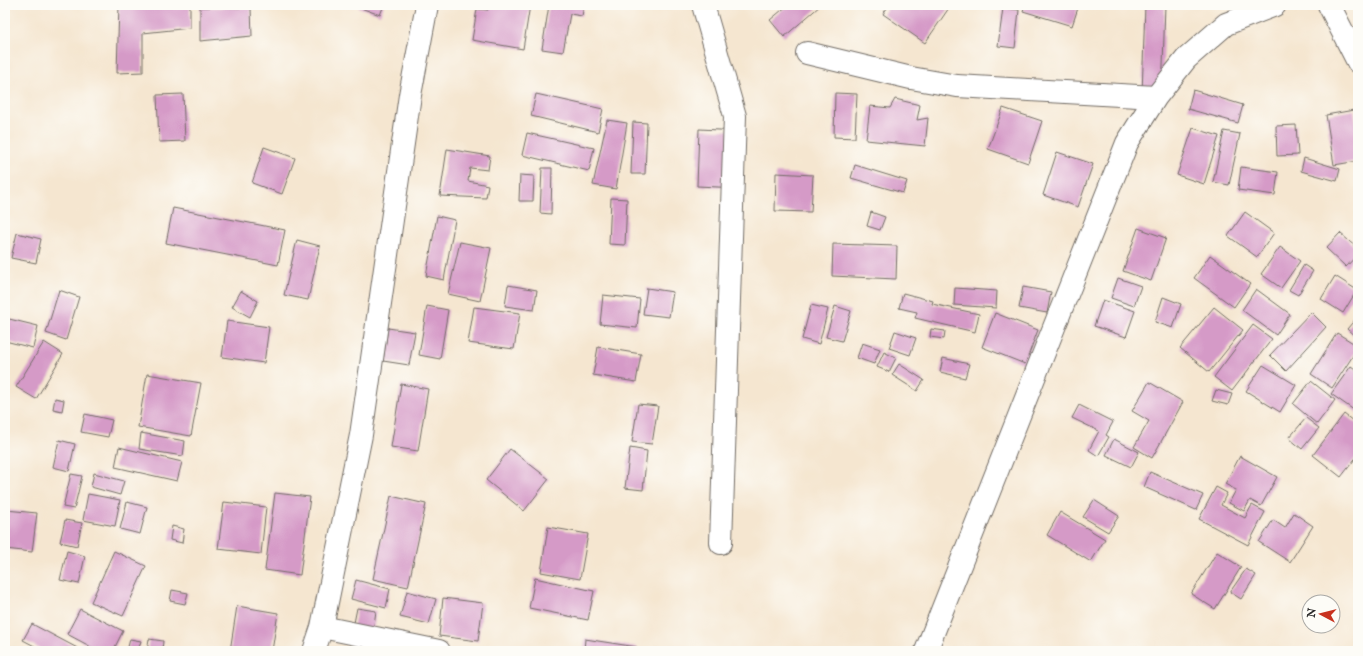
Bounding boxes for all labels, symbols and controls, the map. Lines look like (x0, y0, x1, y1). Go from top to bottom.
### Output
north arrow (1301, 594, 1341, 634)
text: N (1304, 607, 1320, 619)

